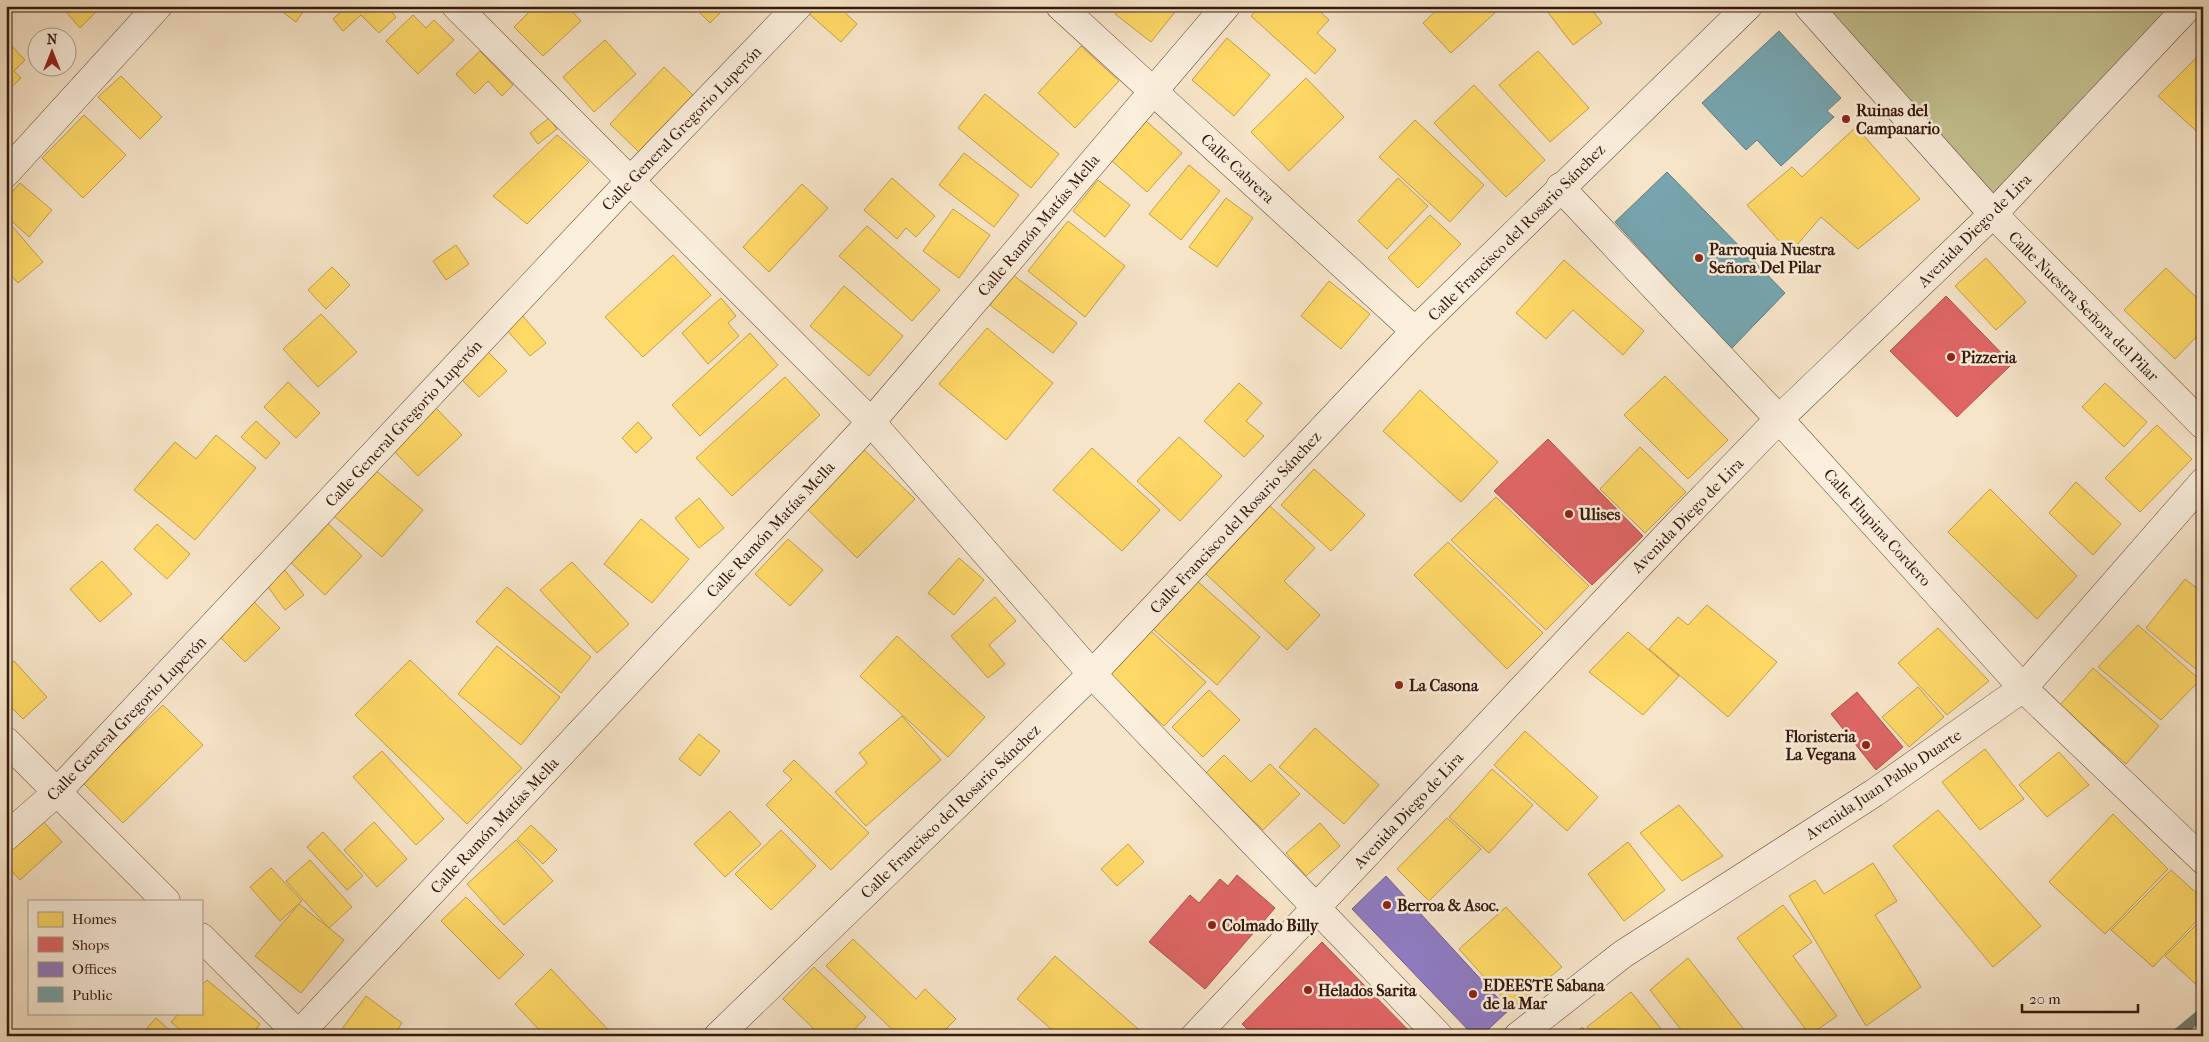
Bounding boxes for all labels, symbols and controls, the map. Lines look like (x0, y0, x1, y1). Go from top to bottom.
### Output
north arrow (28, 28, 78, 78)
text: N (47, 31, 58, 48)
street label: Calle General Gregorio Luperón (598, 42, 766, 215)
place label: Ruinas del Campanario (1856, 101, 1940, 139)
marker: Ruinas del Campanario (1840, 113, 1852, 125)
street label: Calle Cabrera (1197, 130, 1279, 208)
street label: Calle Francisco del Rosario Sánchez (1424, 140, 1609, 325)
street label: Calle Ramón Matías Mella (974, 150, 1104, 300)
street label: Avenida Diego de Lira (1913, 169, 2035, 292)
street label: Calle Nuestra Señora del Pilar (2005, 227, 2163, 386)
place label: Parroquia Nuestra Señora Del Pilar (1709, 240, 1836, 277)
marker: Parroquia Nuestra Señora Del Pilar (1693, 252, 1705, 264)
street label: Calle General Gregorio Luperón (321, 335, 486, 511)
place label: Pizzeria (1961, 348, 2017, 367)
marker: Pizzeria (1945, 351, 1957, 363)
street label: Calle Francisco del Rosario Sánchez (1146, 427, 1325, 617)
street label: Avenida Diego de Lira (1627, 453, 1748, 578)
street label: Calle Ramón Matías Mella (702, 457, 839, 601)
street label: Calle Elupina Cordero (1820, 465, 1935, 590)
place label: Ulises (1578, 505, 1620, 524)
marker: Ulises (1563, 508, 1575, 520)
street label: Calle General Gregorio Luperón (43, 632, 211, 805)
place label: La Casona (1409, 676, 1479, 695)
marker: La Casona (1393, 679, 1405, 691)
street label: Calle Francisco del Rosario Sánchez (857, 720, 1044, 902)
street label: Avenida Juan Pablo Duarte (1801, 725, 1965, 844)
place label: Floristeria La Vegana (1784, 727, 1857, 765)
marker: Floristeria La Vegana (1860, 739, 1872, 751)
street label: Avenida Diego de Lira (1349, 748, 1468, 873)
street label: Calle Ramón Matías Mella (426, 753, 563, 897)
place label: Berroa & Asoc. (1397, 896, 1499, 915)
marker: Berroa & Asoc. (1381, 899, 1393, 911)
legend (28, 900, 202, 1014)
text: Homes (72, 910, 117, 928)
place label: Colmado Billy (1222, 916, 1320, 936)
marker: Colmado Billy (1206, 919, 1218, 931)
text: Shops (72, 936, 110, 954)
text: Offices (72, 960, 117, 978)
place label: EDEESTE Sabana de la Mar (1483, 976, 1605, 1013)
place label: Helados Sarita (1318, 981, 1417, 1000)
scale bar (2022, 982, 2138, 1014)
marker: Helados Sarita (1302, 984, 1314, 996)
text: Public (72, 986, 113, 1004)
marker: EDEESTE Sabana de la Mar (1467, 988, 1479, 1000)
text: 20 m (2029, 990, 2061, 1008)

